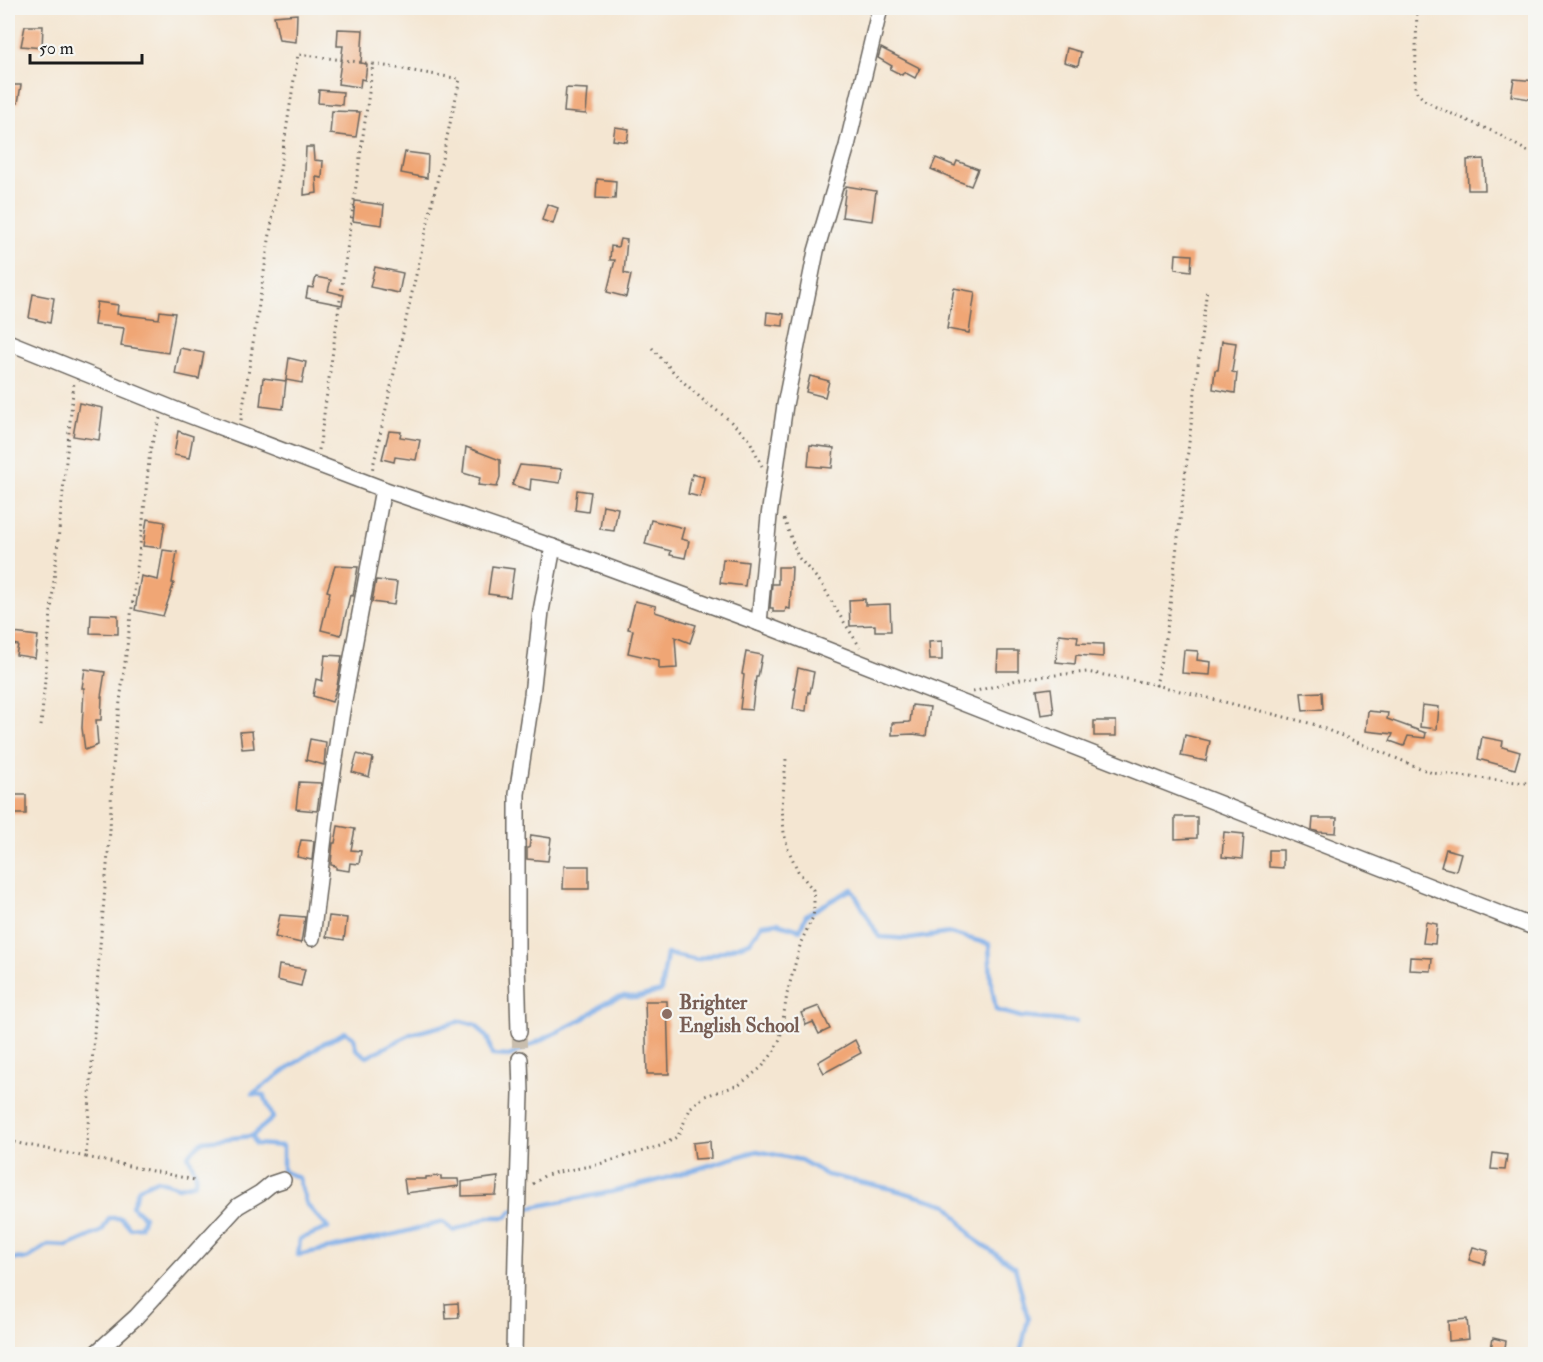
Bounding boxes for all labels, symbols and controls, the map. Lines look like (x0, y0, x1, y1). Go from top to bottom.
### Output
scale bar (30, 27, 142, 65)
text: 50 m (39, 37, 74, 60)
place label: Brighter English School (679, 990, 800, 1039)
marker: Brighter English School (660, 1007, 674, 1021)

